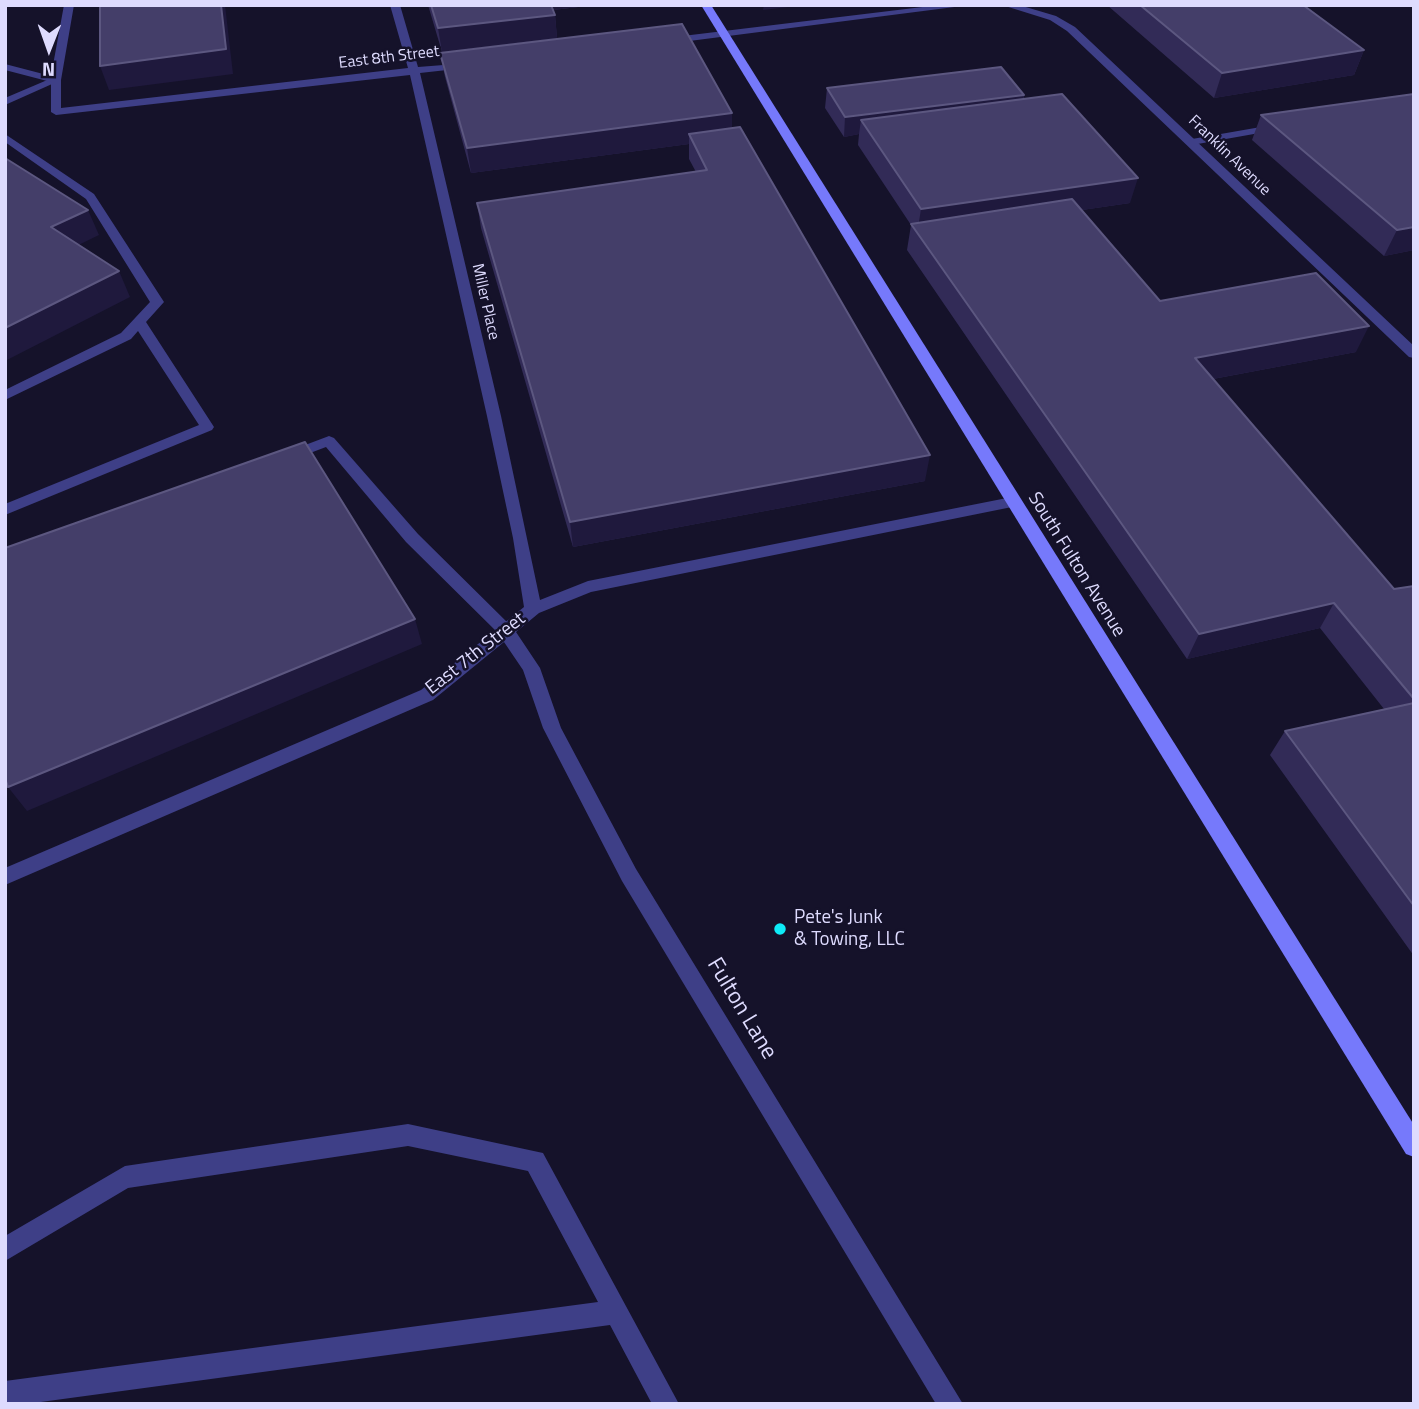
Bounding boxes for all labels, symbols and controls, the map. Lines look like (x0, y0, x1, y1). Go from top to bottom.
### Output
north arrow (14, 14, 84, 84)
street label: East 8th Street (338, 42, 440, 74)
text: N (42, 56, 55, 85)
street label: Franklin Avenue (1184, 112, 1274, 200)
street label: Miller Place (467, 262, 503, 342)
street label: South Fulton Avenue (1022, 489, 1130, 641)
street label: East 7th Street (422, 608, 530, 700)
place label: Pete's Junk & Towing, LLC (794, 907, 905, 951)
marker: Pete's Junk & Towing, LLC (772, 921, 788, 937)
street label: Fulton Lane (700, 953, 782, 1065)

